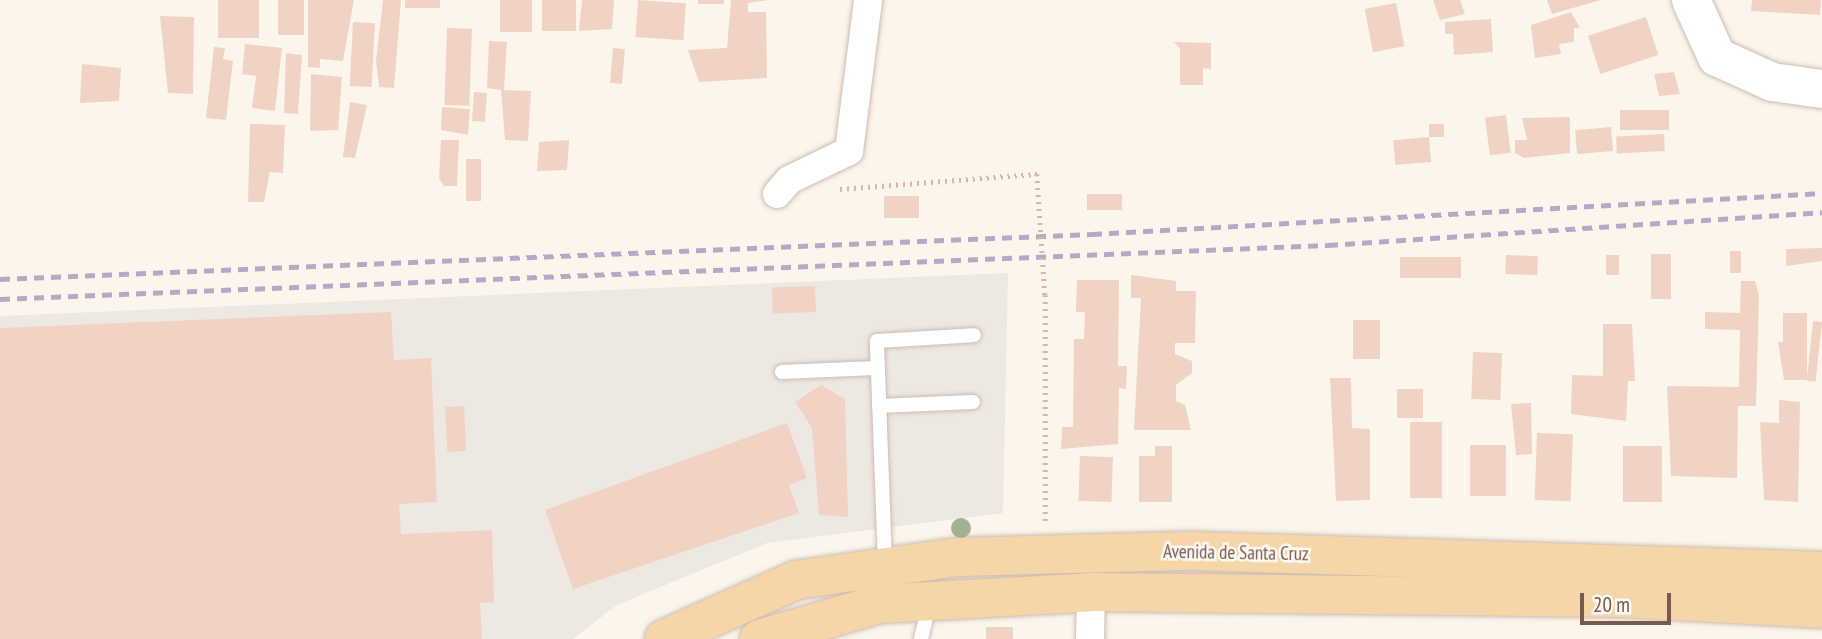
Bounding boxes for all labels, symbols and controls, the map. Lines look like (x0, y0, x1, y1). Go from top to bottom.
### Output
street label: Avenida de Santa Cruz (1163, 540, 1309, 566)
scale bar (1584, 580, 1675, 624)
text: 20 m (1593, 591, 1630, 618)

